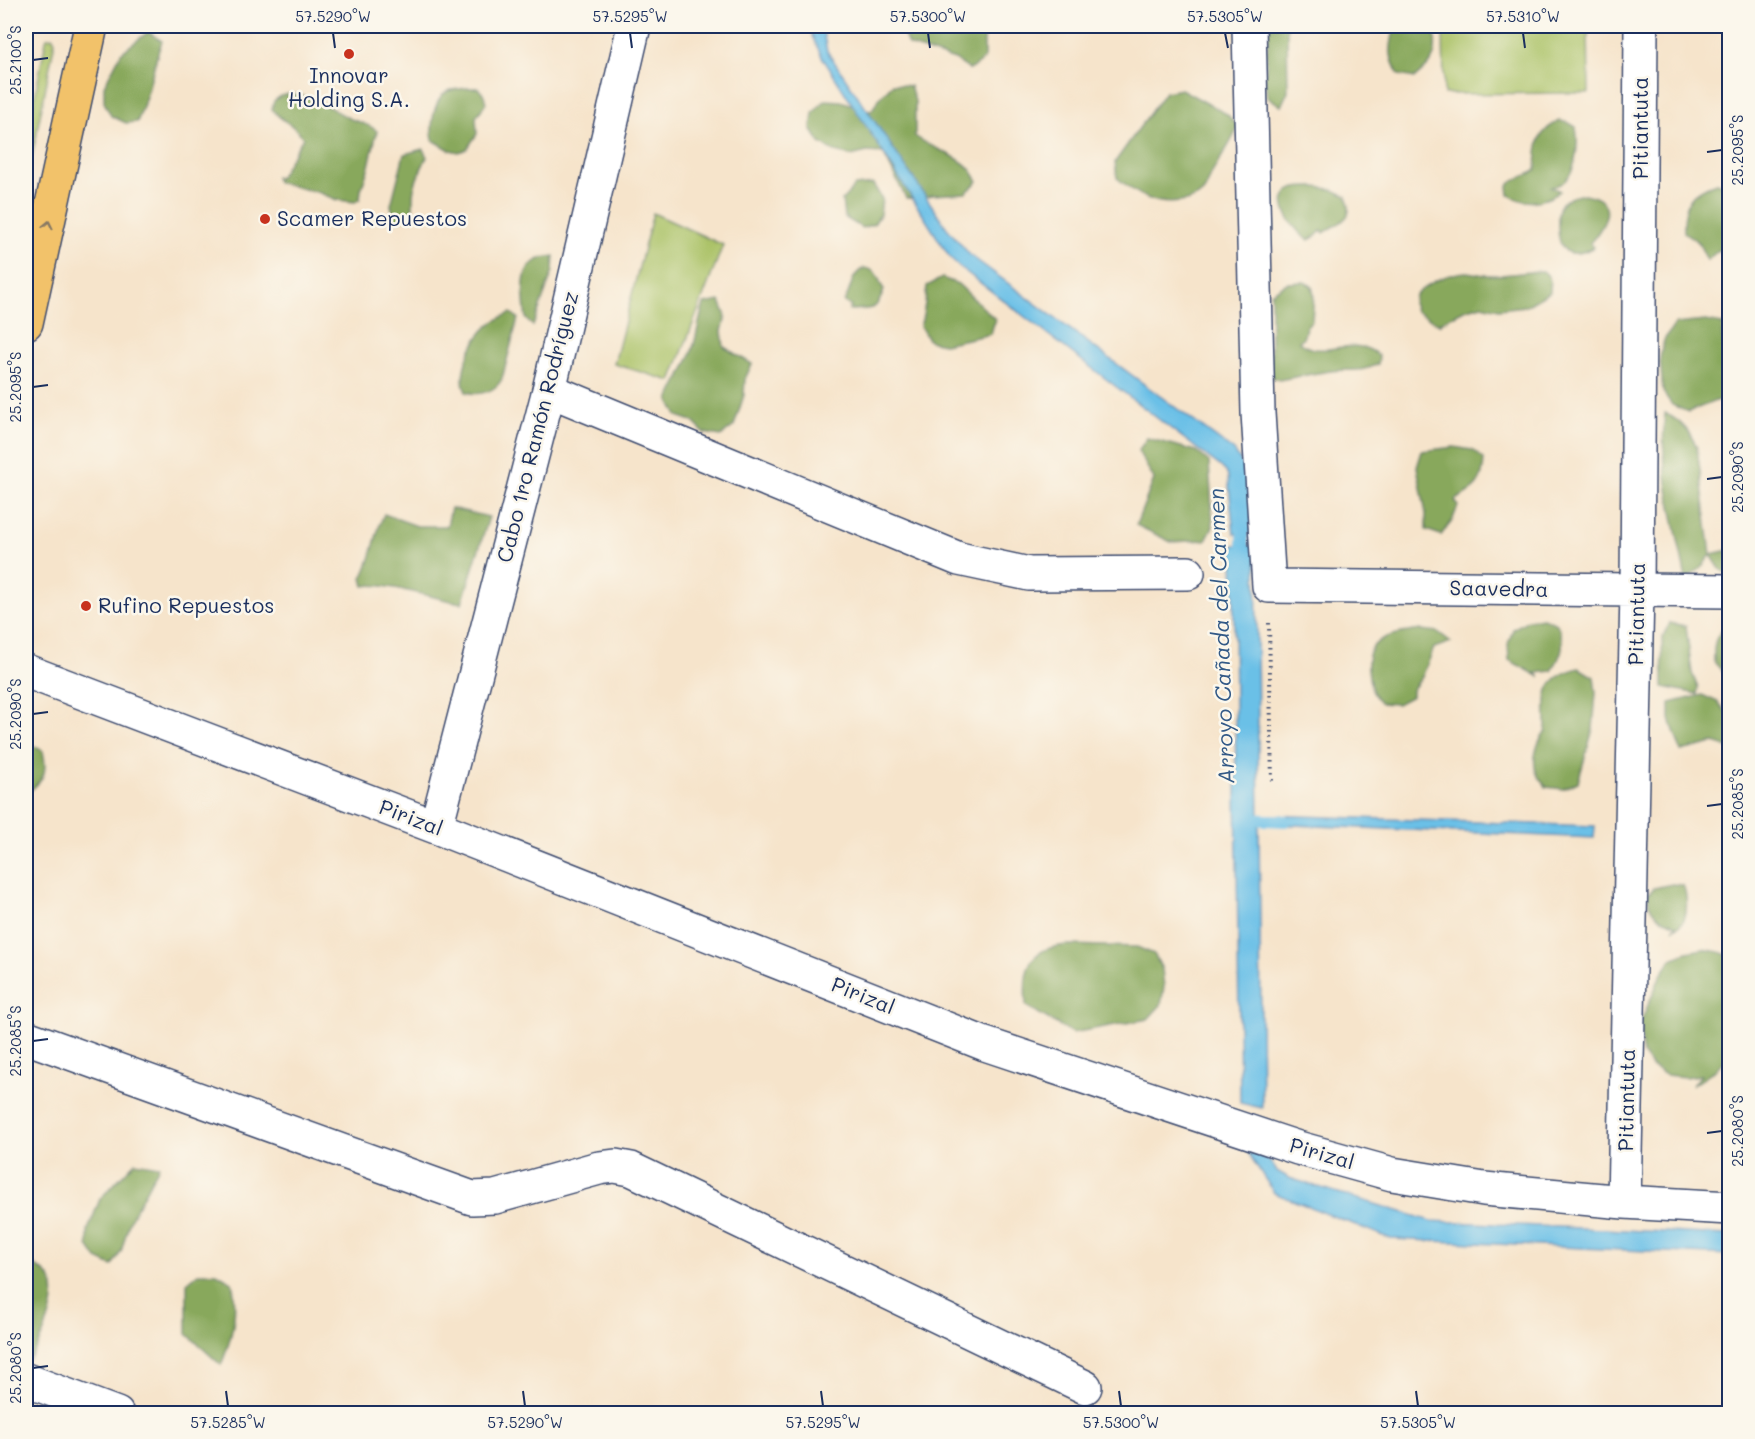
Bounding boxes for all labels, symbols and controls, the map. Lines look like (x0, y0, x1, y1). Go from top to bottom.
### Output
text: 57.5290°W (295, 6, 371, 26)
text: 57.5295°W (592, 6, 668, 26)
text: 57.5300°W (890, 6, 966, 26)
text: 57.5305°W (1187, 6, 1263, 26)
text: 57.5310°W (1486, 6, 1560, 26)
text: 25.2100°S (5, 25, 25, 95)
marker: Innovar Holding S.A. (342, 47, 356, 61)
place label: Innovar Holding S.A. (288, 61, 410, 112)
street label: Pitiantuta (1626, 77, 1653, 179)
text: 25.2095°S (1727, 115, 1747, 185)
place label: Scamer Repuestos (277, 204, 467, 231)
marker: Scamer Repuestos (258, 212, 272, 226)
one-way arrow (40, 221, 53, 231)
street label: Cabo 1ro Ramón Rodríguez (490, 288, 583, 565)
text: 25.2095°S (5, 352, 25, 422)
text: 25.2090°S (1727, 441, 1747, 513)
water label: Arroyo Cañada del Carmen (1201, 488, 1240, 784)
street label: Pitiantuta (1621, 562, 1650, 666)
street label: Saavedra (1449, 573, 1549, 602)
place label: Rufino Repuestos (98, 591, 274, 618)
marker: Rufino Repuestos (79, 599, 93, 613)
text: 25.2090°S (5, 678, 25, 750)
text: 25.2085°S (1727, 768, 1747, 840)
street label: Pirizal (376, 792, 447, 841)
street label: Pirizal (828, 970, 899, 1020)
text: 25.2085°S (5, 1005, 25, 1077)
street label: Pitiantuta (1611, 1048, 1640, 1152)
text: 25.2080°S (1727, 1095, 1747, 1167)
street label: Pirizal (1287, 1130, 1358, 1175)
text: 25.2080°S (5, 1332, 25, 1404)
text: 57.5285°W (190, 1412, 266, 1432)
text: 57.5290°W (487, 1412, 563, 1432)
text: 57.5295°W (785, 1412, 861, 1432)
text: 57.5300°W (1083, 1412, 1159, 1432)
text: 57.5305°W (1380, 1412, 1456, 1432)

